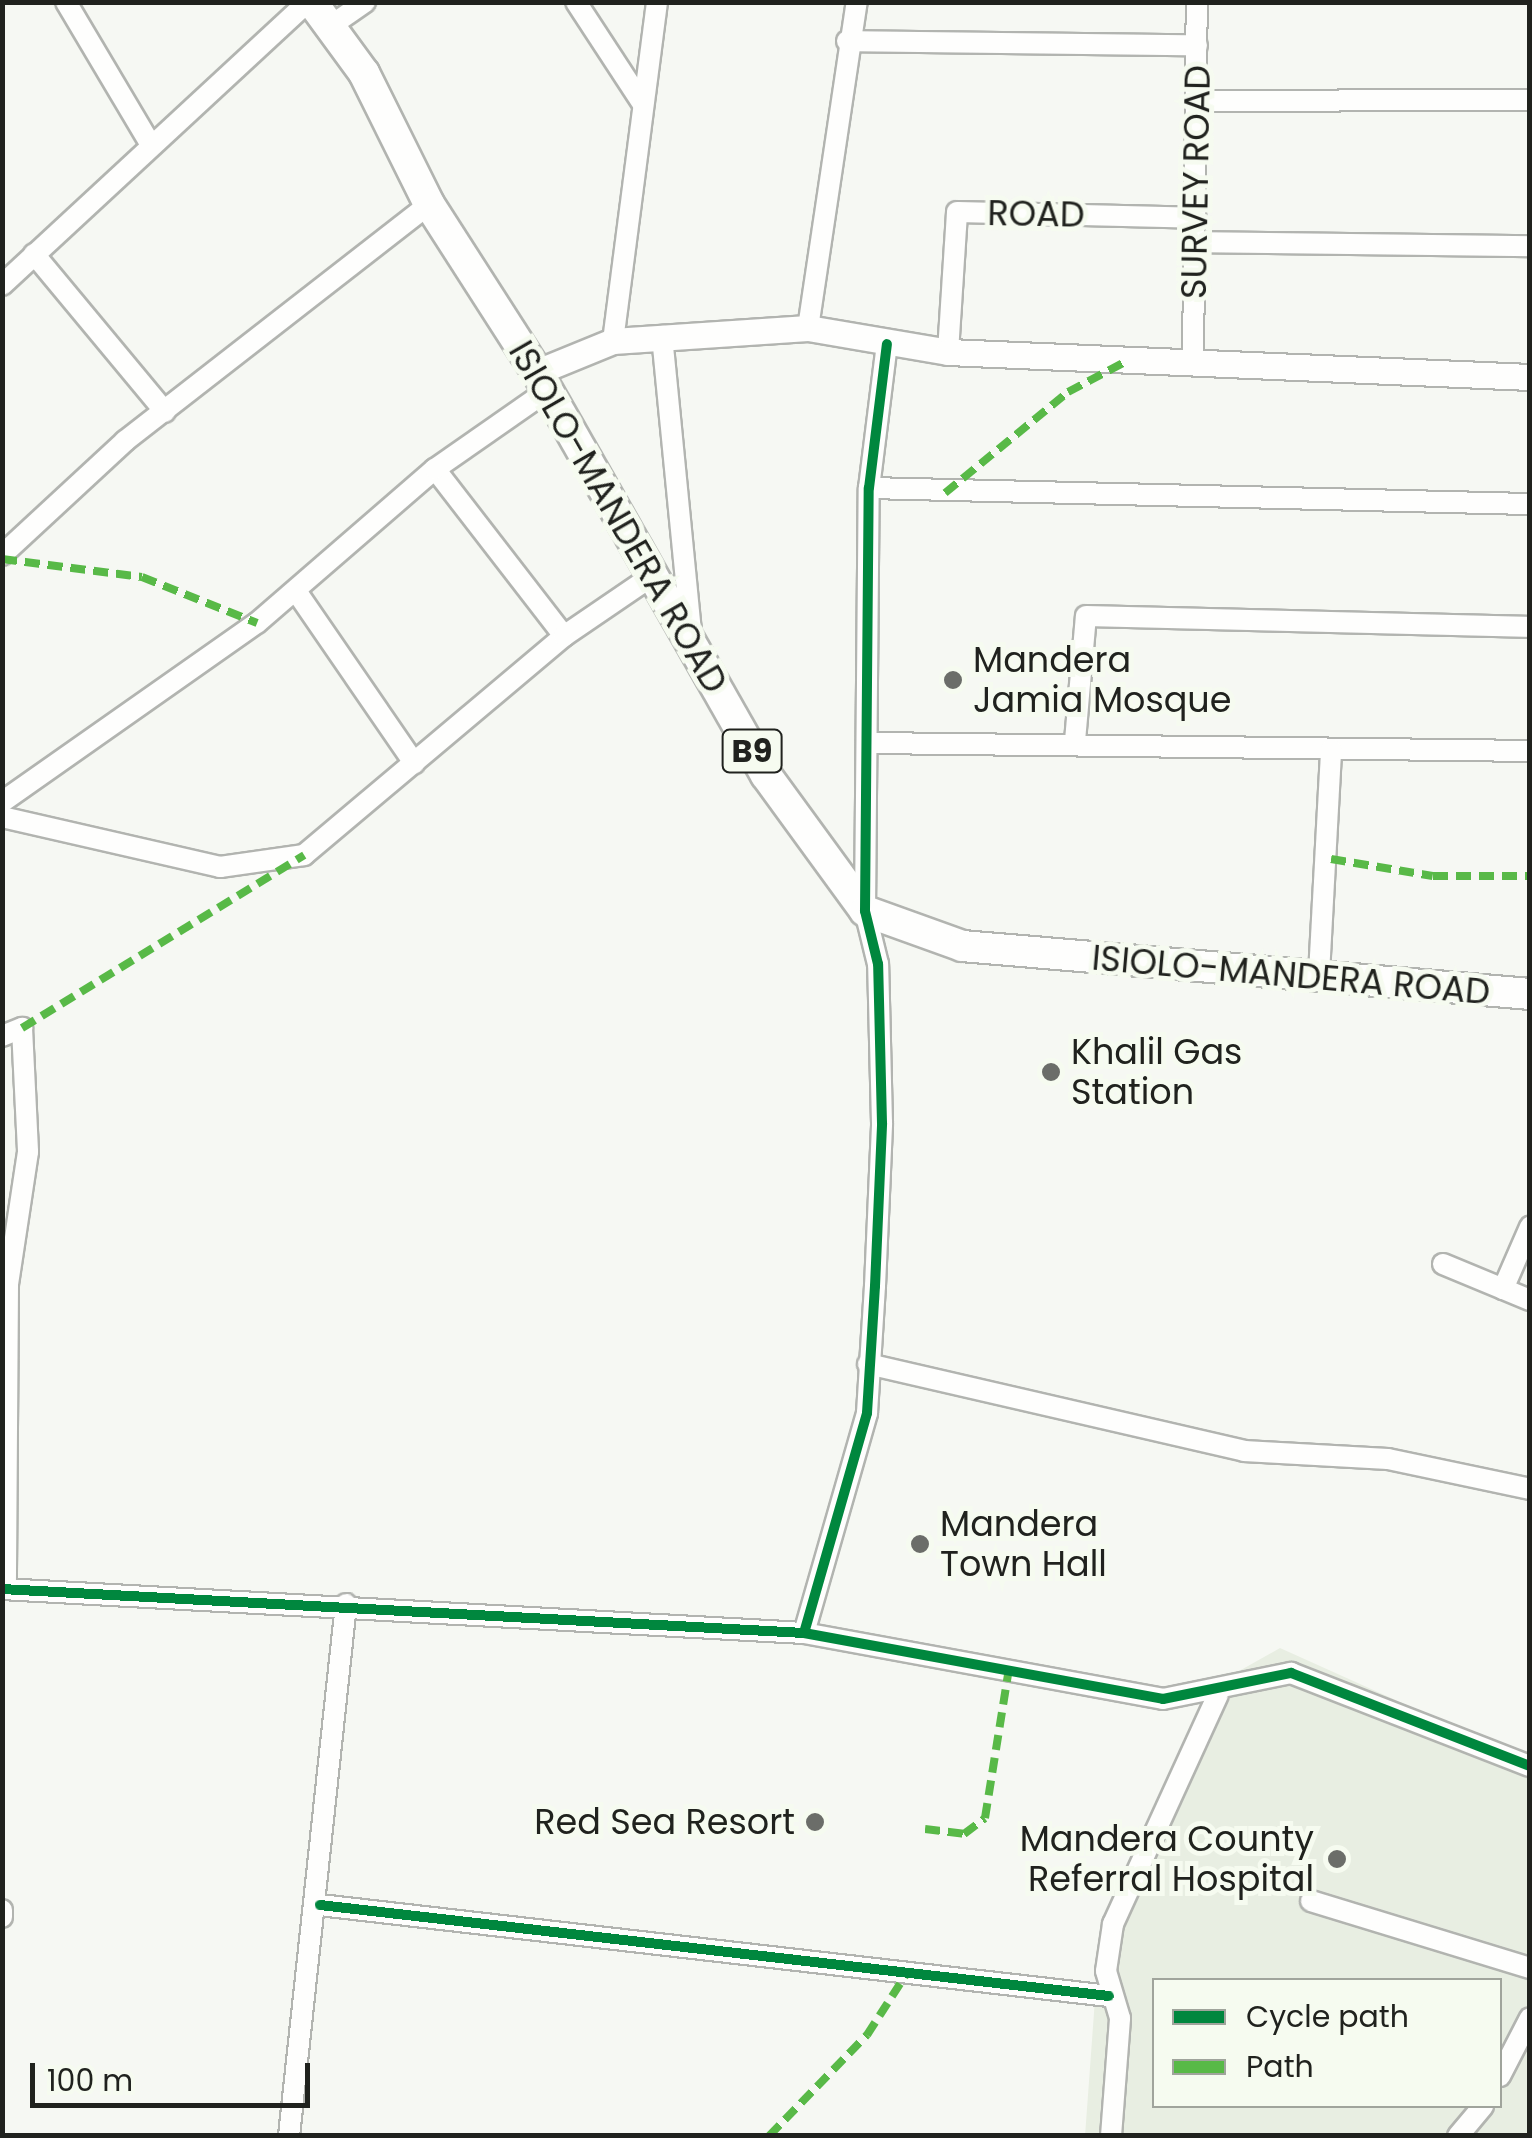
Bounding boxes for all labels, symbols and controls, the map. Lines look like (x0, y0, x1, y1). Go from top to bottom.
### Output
street label: SURVEY ROAD (1173, 65, 1219, 299)
street label: ROAD (987, 192, 1085, 236)
street label: ISIOLO-MANDERA ROAD (500, 333, 736, 701)
place label: Mandera Jamia Mosque (973, 639, 1231, 721)
marker: Mandera Jamia Mosque (942, 669, 964, 691)
road number: B9 (720, 724, 784, 778)
street label: ISIOLO-MANDERA ROAD (1090, 937, 1492, 1013)
place label: Khalil Gas Station (1071, 1031, 1242, 1113)
marker: Khalil Gas Station (1040, 1061, 1062, 1083)
place label: Mandera Town Hall (940, 1503, 1107, 1585)
marker: Mandera Town Hall (909, 1533, 931, 1555)
place label: Red Sea Resort (534, 1801, 795, 1843)
marker: Red Sea Resort (804, 1811, 826, 1833)
place label: Mandera County Referral Hospital (1020, 1818, 1314, 1900)
marker: Mandera County Referral Hospital (1324, 1846, 1350, 1872)
legend (1152, 1978, 1502, 2108)
text: Cycle path (1246, 1995, 1409, 2038)
scale bar (35, 2043, 315, 2105)
text: Path (1246, 2045, 1314, 2088)
text: 100 m (47, 2059, 133, 2102)

